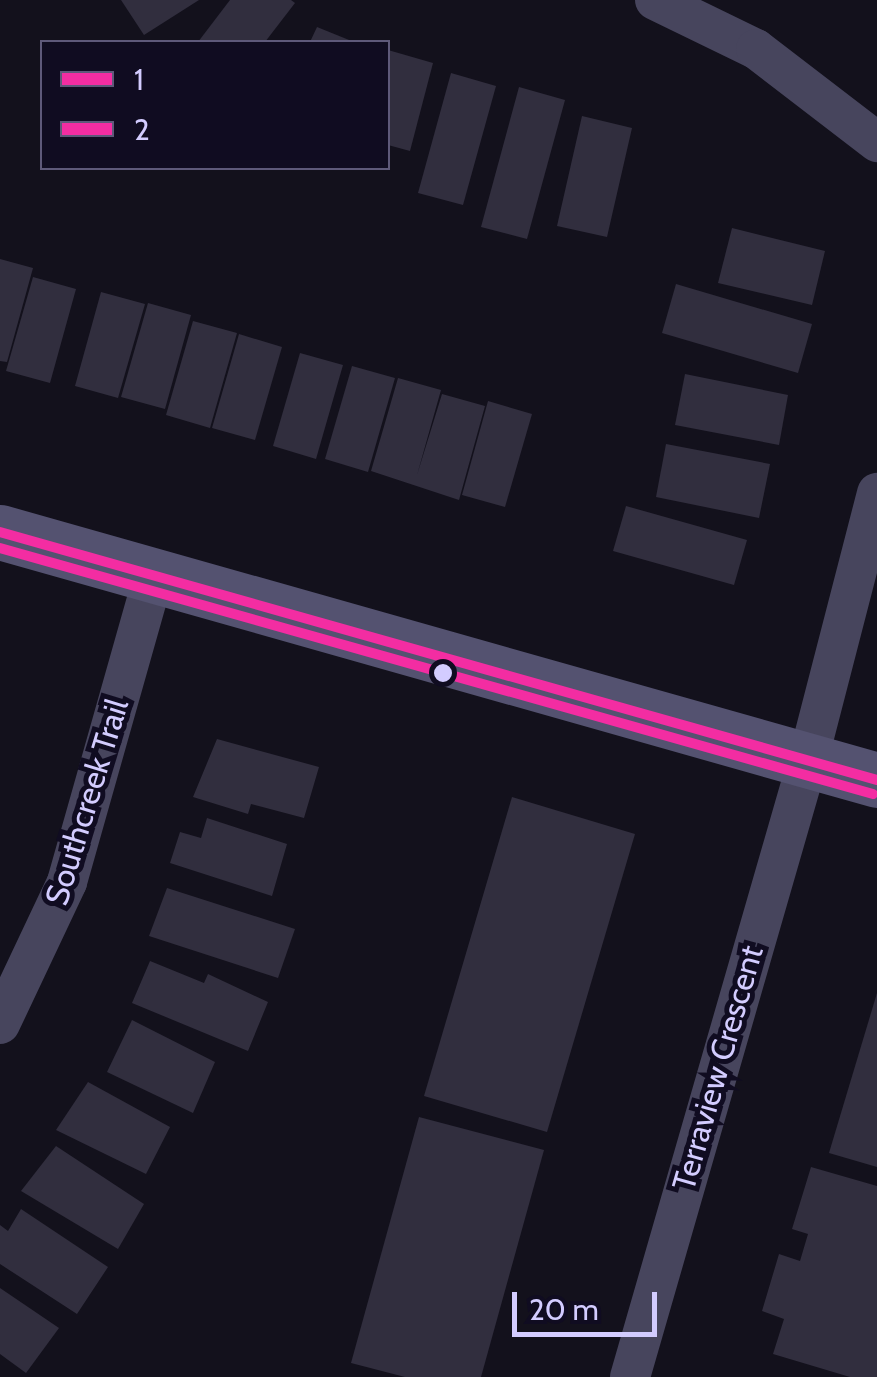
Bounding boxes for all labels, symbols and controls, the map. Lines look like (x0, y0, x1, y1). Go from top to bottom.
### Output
legend (40, 40, 390, 170)
text: 1 (134, 61, 144, 98)
text: 2 (134, 111, 150, 148)
unlabelled marker (433, 663, 453, 683)
street label: Southcreek Trail (37, 694, 137, 910)
street label: Terraview Crescent (665, 941, 771, 1195)
scale bar (517, 1272, 662, 1334)
text: 20 m (529, 1291, 599, 1328)

